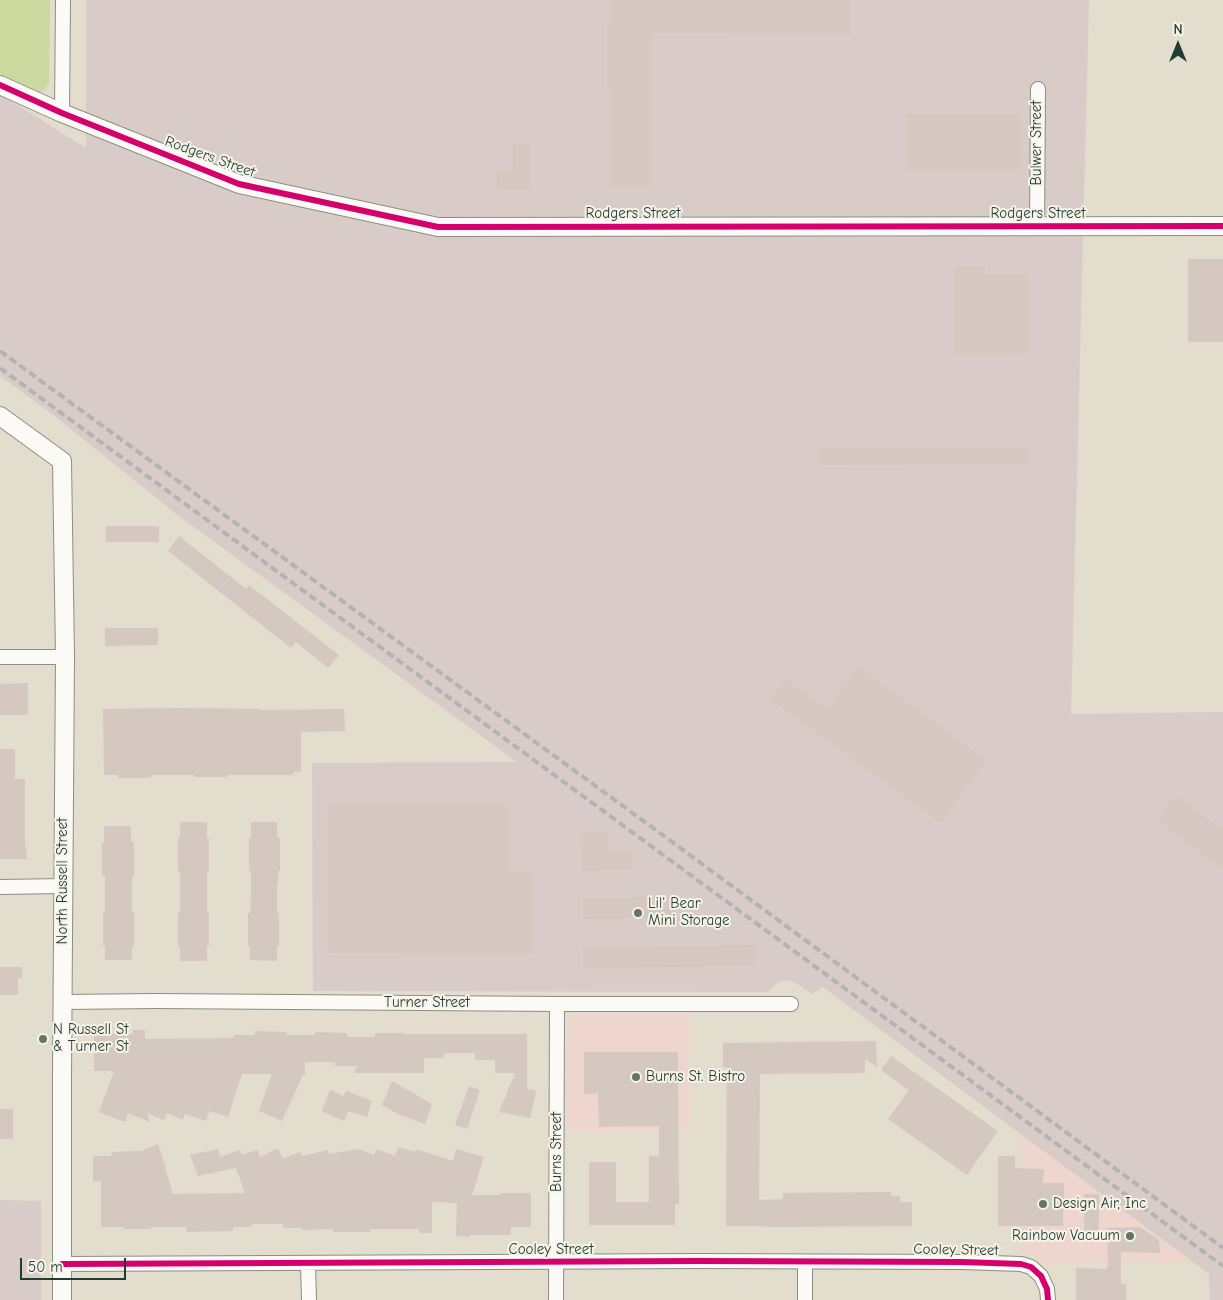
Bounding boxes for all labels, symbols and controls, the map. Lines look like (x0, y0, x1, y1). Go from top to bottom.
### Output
north arrow (1153, 20, 1203, 70)
text: N (1173, 21, 1183, 38)
street label: Bulwer Street (1028, 101, 1046, 185)
street label: Rodgers Street (162, 132, 258, 182)
street label: Rodgers Street (586, 205, 680, 223)
street label: Rodgers Street (991, 205, 1085, 223)
street label: North Russell Street (54, 818, 72, 944)
place label: Lil' Bear Mini Storage (648, 895, 730, 930)
marker: Lil' Bear Mini Storage (632, 907, 644, 919)
street label: Turner Street (384, 994, 470, 1012)
place label: N Russell St & Turner St (53, 1021, 129, 1056)
marker: N Russell St & Turner St (37, 1033, 49, 1045)
place label: Burns St. Bistro (646, 1068, 745, 1086)
marker: Burns St. Bistro (630, 1071, 642, 1083)
street label: Burns Street (548, 1112, 566, 1192)
place label: Design Air, Inc (1053, 1195, 1146, 1213)
marker: Design Air, Inc (1037, 1198, 1049, 1210)
place label: Rainbow Vacuum (1012, 1227, 1120, 1245)
marker: Rainbow Vacuum (1124, 1230, 1136, 1242)
street label: Cooley Street (913, 1240, 999, 1260)
street label: Cooley Street (508, 1241, 594, 1259)
scale bar (22, 1248, 129, 1280)
text: 50 m (28, 1258, 63, 1276)

